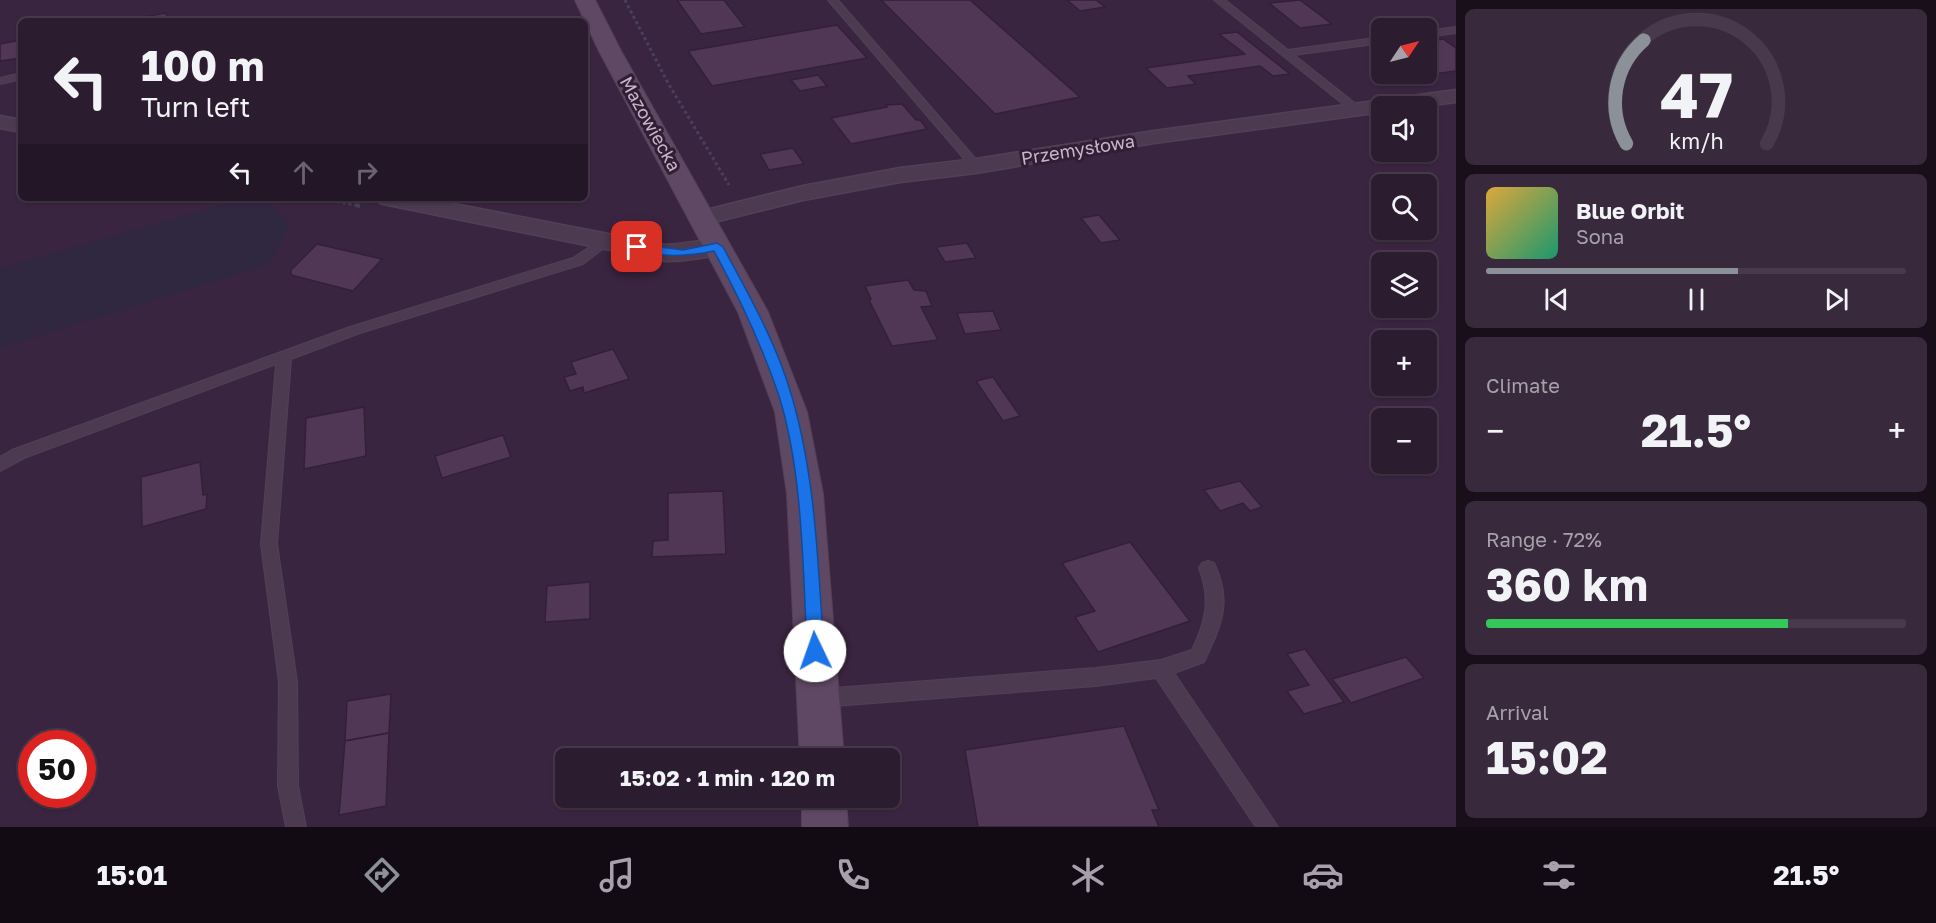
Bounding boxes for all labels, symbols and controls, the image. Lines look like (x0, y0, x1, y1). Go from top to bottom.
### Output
north arrow (1371, 18, 1437, 84)
map controls (1371, 18, 1437, 474)
text: 100 m (141, 40, 264, 90)
icon: left (42, 42, 120, 120)
text: 47 (1659, 57, 1732, 132)
street label: Mazowiecka (616, 72, 686, 175)
text: Turn left (141, 91, 250, 123)
button: sound (1371, 96, 1437, 162)
text: km/h (1669, 128, 1723, 154)
street label: Przemysłowa (1019, 129, 1136, 169)
icon: left (224, 156, 257, 189)
icon: ahead (287, 156, 320, 189)
icon: right (350, 156, 383, 189)
button: search (1371, 174, 1437, 240)
text: Blue Orbit (1576, 197, 1684, 224)
pin (611, 221, 662, 272)
text: Sona (1576, 224, 1624, 248)
icon: arrive (620, 230, 653, 263)
button: layers (1371, 252, 1437, 318)
icon: previous (1540, 283, 1573, 316)
icon: pause (1680, 283, 1713, 316)
icon: next (1820, 283, 1853, 316)
button: + (1371, 330, 1437, 396)
text: Climate (1486, 373, 1560, 397)
text: 21.5° (1641, 403, 1751, 457)
button: − (1371, 408, 1437, 474)
text: − (1486, 411, 1504, 450)
text: + (1888, 411, 1906, 450)
text: Range · 72% (1486, 527, 1602, 551)
text: 360 km (1486, 557, 1648, 611)
position arrow (783, 619, 847, 683)
text: Arrival (1486, 700, 1549, 724)
speed limit sign: 50 (18, 730, 96, 808)
text: 15:02 (1486, 730, 1608, 784)
text: 15:02 · 1 min · 120 m (620, 764, 835, 791)
icon: directions (361, 854, 403, 896)
icon: music (596, 854, 638, 896)
icon: phone (832, 854, 874, 896)
icon: climate (1067, 854, 1109, 896)
icon: car (1302, 854, 1344, 896)
icon: filters (1538, 854, 1580, 896)
text: 15:01 (97, 859, 167, 891)
text: 21.5° (1773, 859, 1839, 891)

